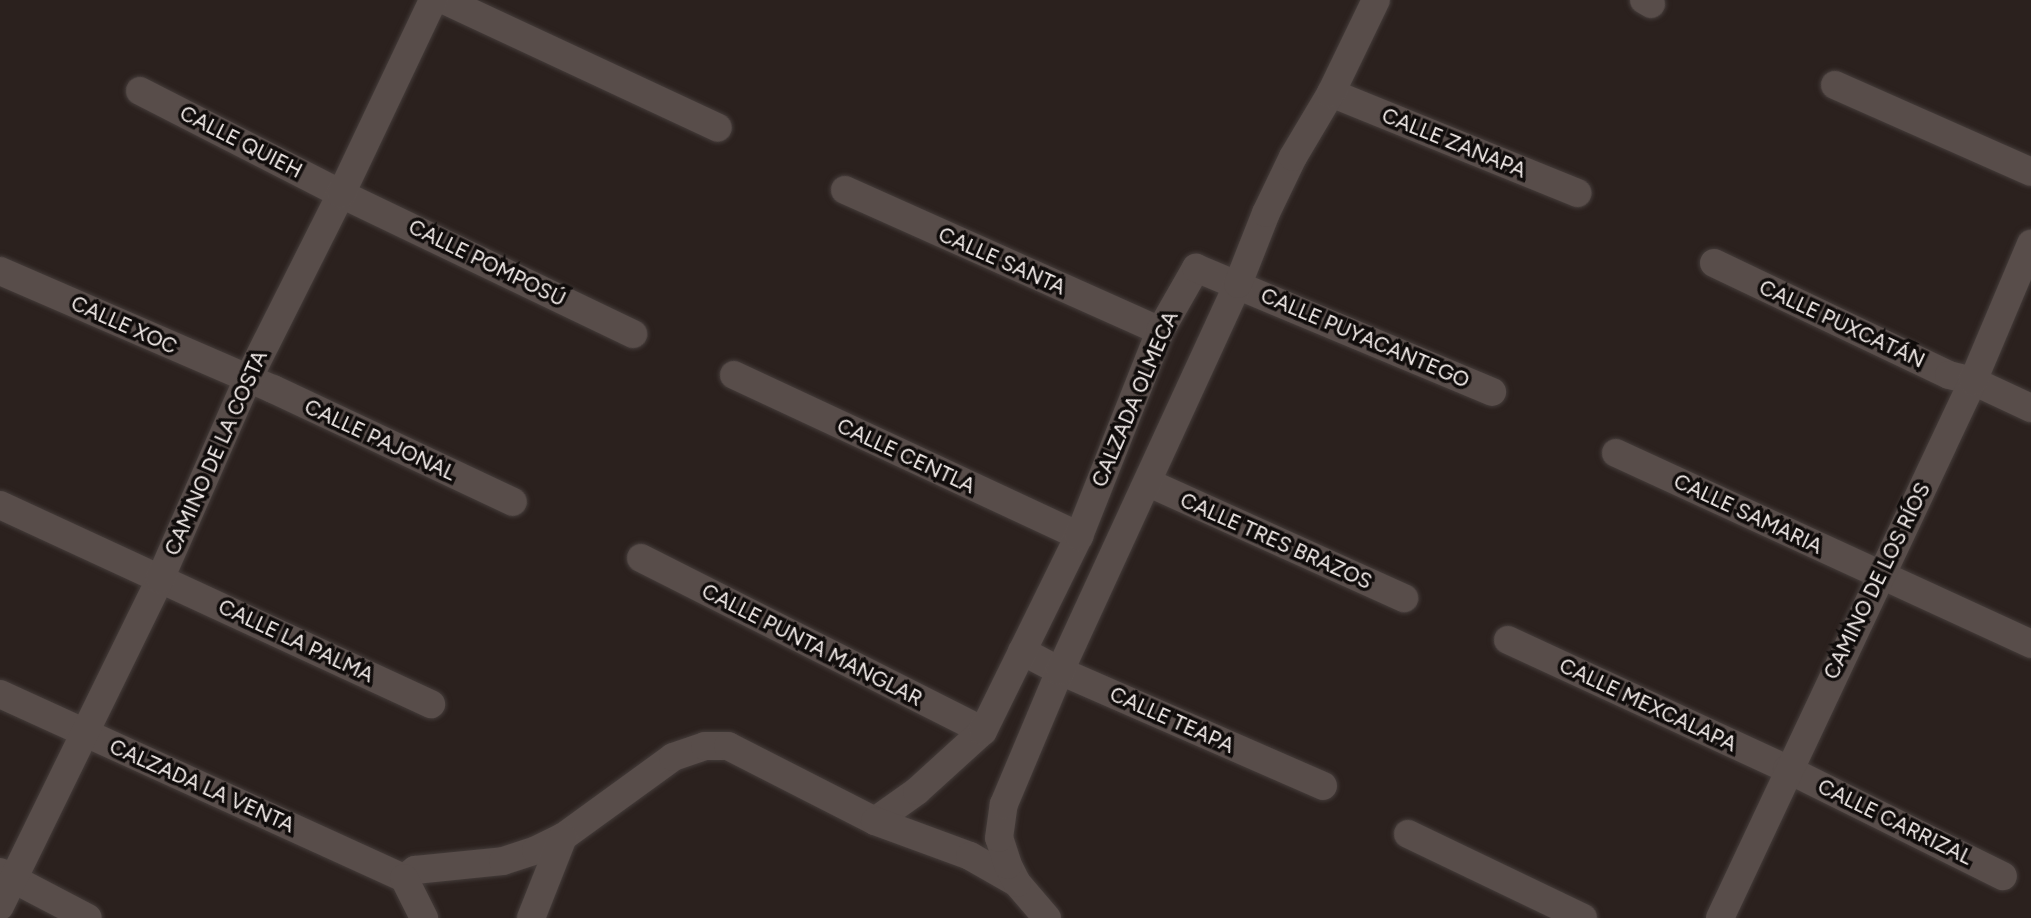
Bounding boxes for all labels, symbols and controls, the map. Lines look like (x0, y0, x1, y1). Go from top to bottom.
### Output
street label: CALLE QUIEH (176, 100, 306, 184)
street label: CALLE ZANAPA (1378, 103, 1530, 183)
street label: CALLE POMPOSÚ (405, 214, 569, 312)
street label: CALLE SANTA (935, 222, 1069, 300)
street label: CALLE PUXCATÁN (1755, 275, 1929, 373)
street label: CALLE PUYACANTEGO (1257, 283, 1473, 393)
street label: CALLE XOC (67, 290, 181, 360)
street label: CALZADA OLMECA (1087, 307, 1183, 491)
street label: CAMINO DE LA COSTA (159, 347, 273, 559)
street label: CALLE PAJONAL (300, 394, 460, 486)
street label: CALLE CENTLA (833, 413, 979, 499)
street label: CALLE SAMARIA (1670, 469, 1826, 559)
street label: CAMINO DE LOS RÍOS (1818, 479, 1936, 683)
street label: CALLE TRES BRAZOS (1176, 487, 1376, 595)
street label: CALLE PUNTA MANGLAR (698, 578, 926, 712)
street label: CALLE LA PALMA (214, 594, 378, 688)
street label: CALLE MEXCALAPA (1555, 653, 1741, 757)
street label: CALLE TEAPA (1106, 681, 1238, 759)
street label: CALZADA LA VENTA (106, 734, 298, 838)
street label: CALLE CARRIZAL (1814, 774, 1976, 870)

